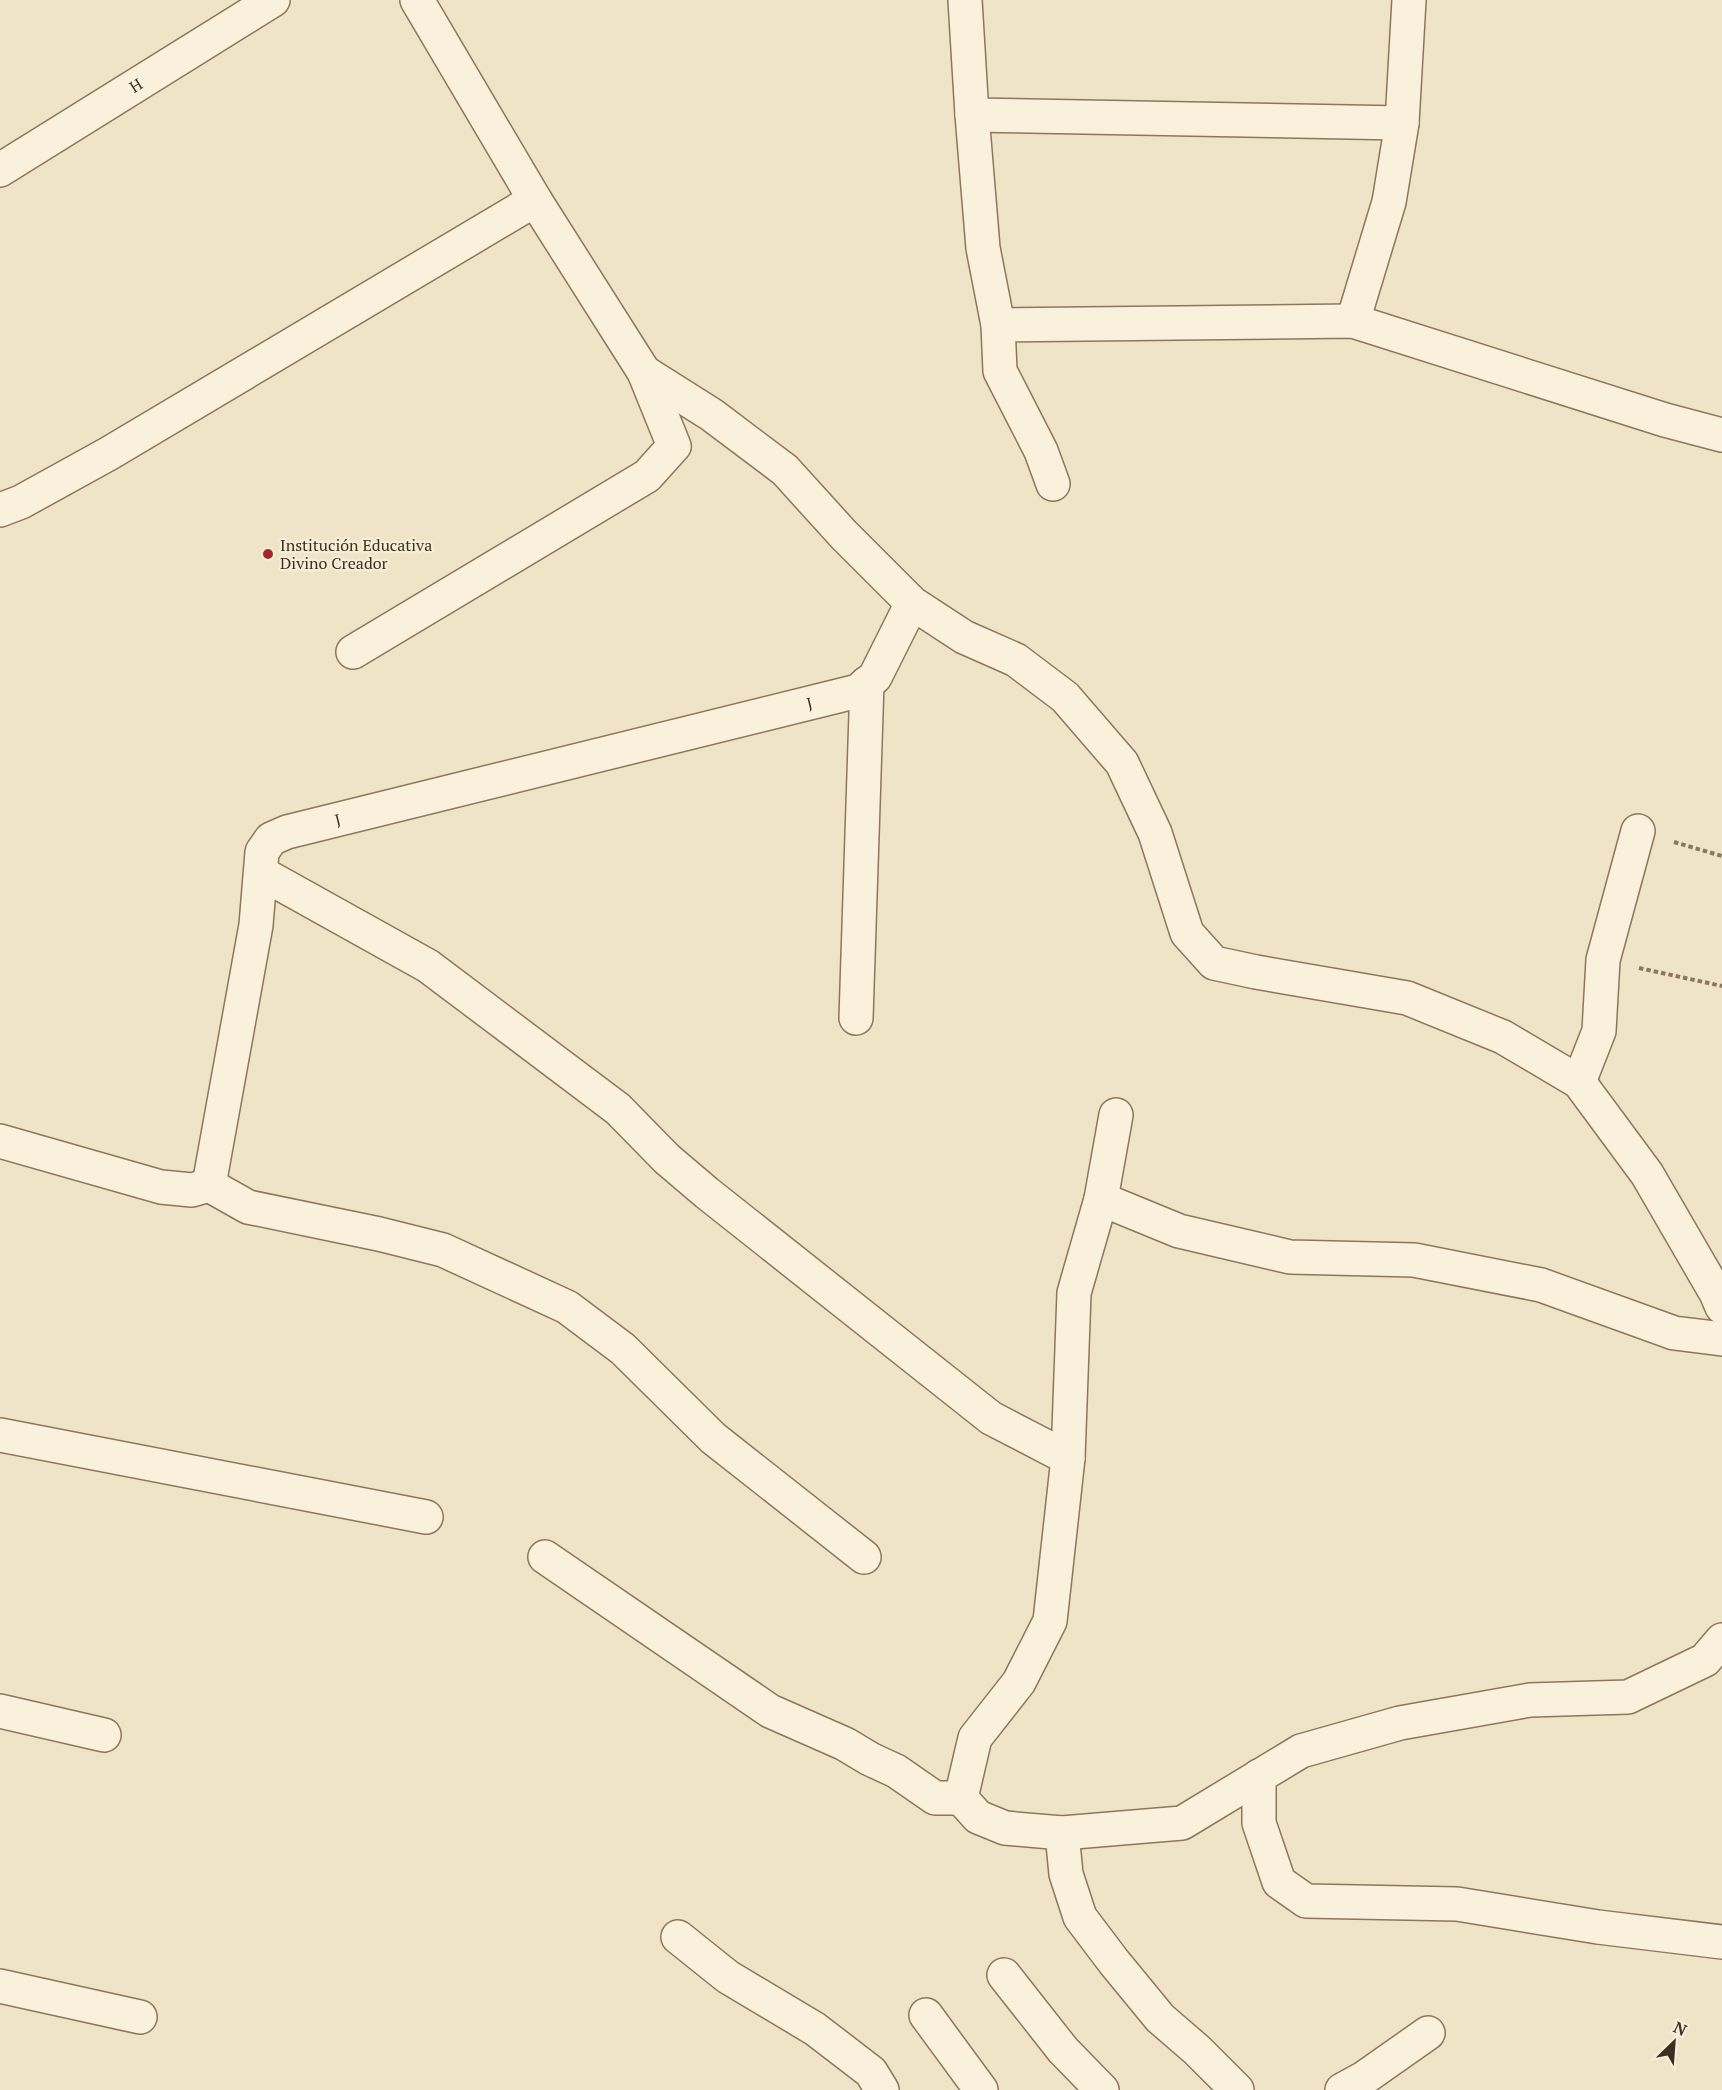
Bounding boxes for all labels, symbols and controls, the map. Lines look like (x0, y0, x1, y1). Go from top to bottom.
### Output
street label: H (125, 73, 147, 98)
place label: Institución Educativa Divino Creador (280, 534, 432, 574)
marker: Institución Educativa Divino Creador (261, 547, 275, 561)
street label: J (804, 692, 815, 714)
street label: J (332, 808, 343, 831)
north arrow (1644, 2012, 1704, 2072)
text: N (1670, 2016, 1690, 2041)

